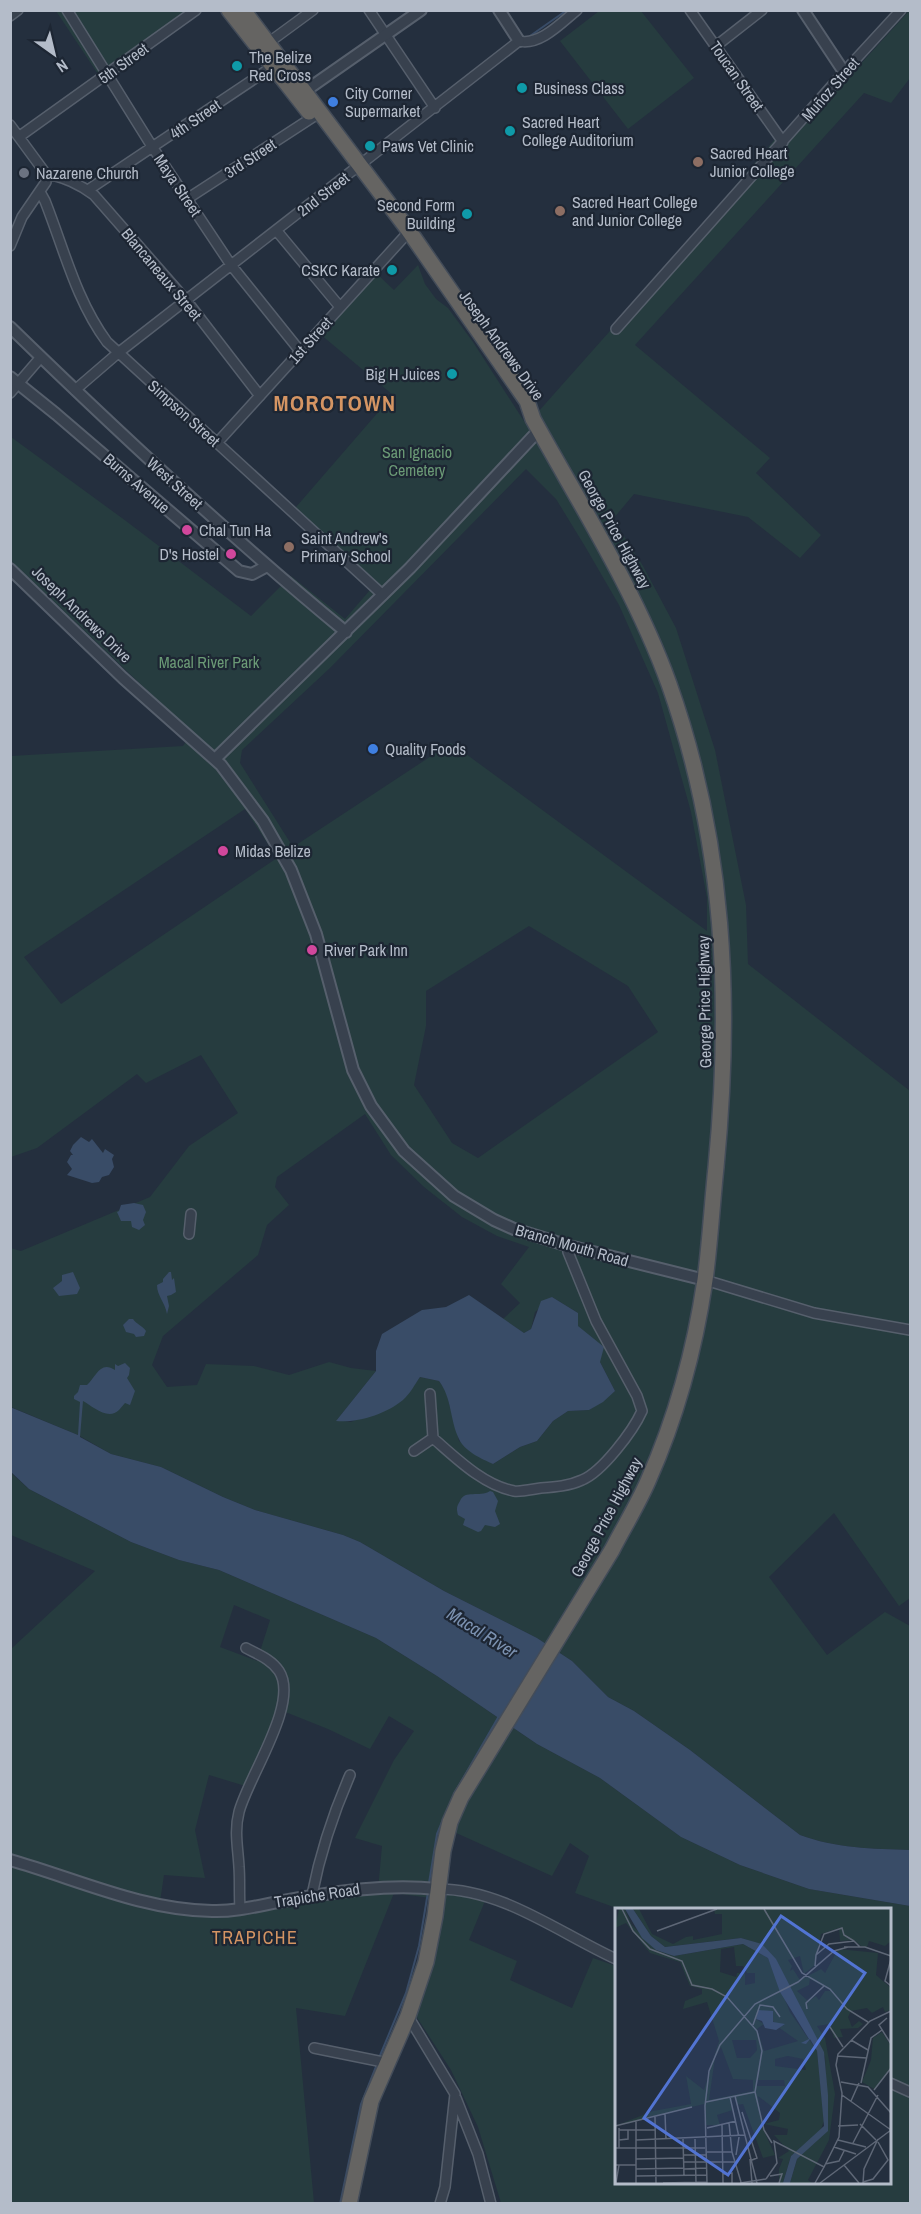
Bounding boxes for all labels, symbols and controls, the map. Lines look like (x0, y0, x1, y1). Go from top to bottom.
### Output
north arrow (24, 24, 84, 84)
street label: 5th Street (94, 37, 153, 89)
street label: Toucan Street (705, 37, 769, 116)
place label: The Belize Red Cross (249, 46, 312, 86)
street label: Muñoz Street (796, 52, 864, 126)
text: N (52, 55, 72, 78)
marker: The Belize Red Cross (230, 59, 244, 73)
place label: Business Class (534, 77, 624, 99)
marker: Business Class (515, 81, 529, 95)
place label: City Corner Supermarket (345, 82, 420, 122)
street label: 4th Street (165, 94, 225, 144)
marker: City Corner Supermarket (326, 95, 340, 109)
place label: Sacred Heart College Auditorium (522, 111, 634, 151)
marker: Sacred Heart College Auditorium (503, 124, 517, 138)
street label: 3rd Street (220, 133, 280, 183)
place label: Paws Vet Clinic (382, 135, 474, 157)
marker: Paws Vet Clinic (363, 139, 377, 153)
place label: Sacred Heart Junior College (710, 142, 795, 182)
street label: Maya Street (149, 150, 207, 221)
marker: Sacred Heart Junior College (691, 155, 705, 169)
place label: Nazarene Church (36, 162, 139, 184)
marker: Nazarene Church (17, 166, 31, 180)
street label: 2nd Street (292, 166, 354, 221)
place label: Sacred Heart College and Junior College (572, 191, 697, 231)
place label: Second Form Building (377, 194, 456, 234)
marker: Sacred Heart College and Junior College (553, 204, 567, 218)
marker: Second Form Building (460, 207, 474, 221)
street label: Blancaneaux Street (117, 223, 207, 325)
place label: CSKC Karate (301, 259, 380, 281)
marker: CSKC Karate (385, 263, 399, 277)
street label: Joseph Andrews Drive (455, 285, 549, 405)
street label: 1st Street (283, 312, 337, 368)
place label: Big H Juices (366, 363, 440, 385)
marker: Big H Juices (445, 367, 459, 381)
street label: Simpson Street (143, 375, 225, 452)
district label: MOROTOWN (274, 388, 396, 418)
park label: San Ignacio Cemetery (382, 441, 452, 481)
street label: Burns Avenue (99, 448, 175, 518)
street label: West Street (142, 452, 208, 514)
street label: George Price Highway (573, 466, 657, 593)
place label: Chal Tun Ha (199, 519, 272, 541)
marker: Chal Tun Ha (180, 523, 194, 537)
place label: Saint Andrew's Primary School (301, 527, 391, 567)
marker: Saint Andrew's Primary School (282, 540, 296, 554)
place label: D's Hostel (160, 543, 219, 565)
marker: D's Hostel (224, 547, 238, 561)
street label: Joseph Andrews Drive (27, 560, 137, 668)
park label: Macal River Park (159, 651, 260, 673)
place label: Quality Foods (385, 738, 466, 760)
marker: Quality Foods (366, 742, 380, 756)
place label: Midas Belize (235, 840, 311, 862)
marker: Midas Belize (216, 844, 230, 858)
street label: George Price Highway (692, 935, 716, 1069)
place label: River Park Inn (324, 939, 408, 961)
marker: River Park Inn (305, 943, 319, 957)
street label: Branch Mouth Road (513, 1218, 631, 1272)
street label: George Price Highway (565, 1453, 647, 1581)
water label: Macal River (442, 1601, 523, 1665)
street label: Trapiche Road (273, 1877, 361, 1913)
inset map (615, 1908, 891, 2184)
district label: TRAPICHE (212, 1925, 298, 1950)

